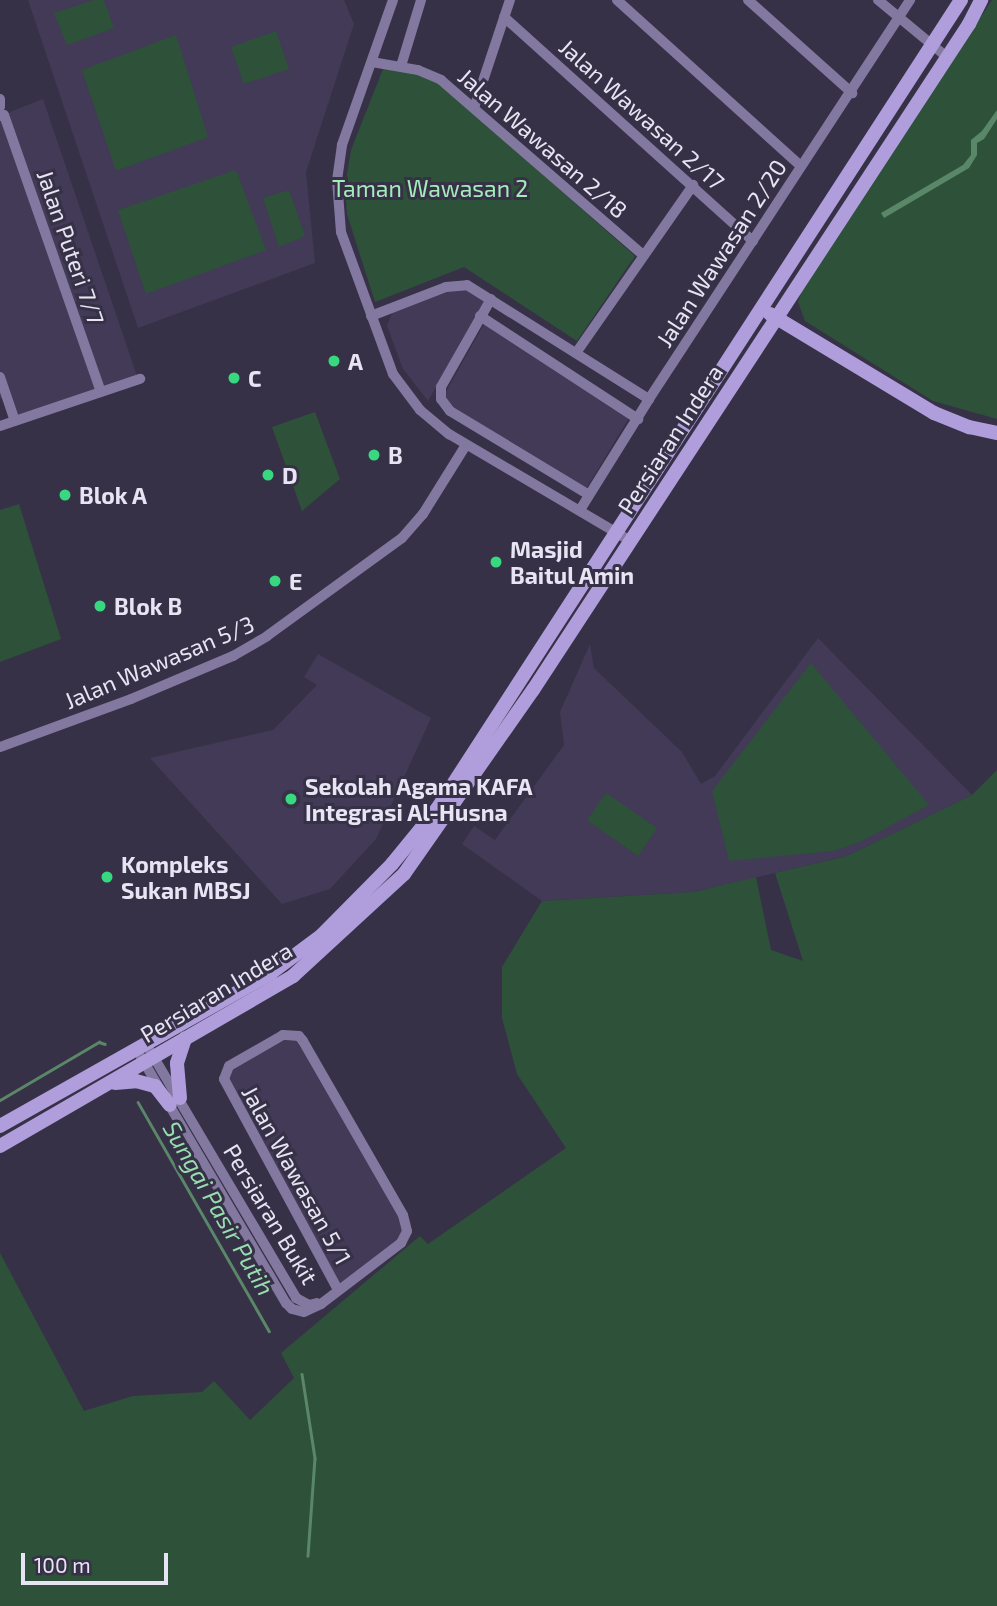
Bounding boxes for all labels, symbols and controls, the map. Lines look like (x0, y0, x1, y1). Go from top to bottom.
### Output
street label: Jalan Wawasan 2/17 (554, 33, 730, 195)
street label: Jalan Wawasan 2/18 (453, 62, 633, 224)
street label: Jalan Wawasan 2/20 (650, 154, 792, 352)
street label: Jalan Puteri 7/7 (32, 166, 110, 328)
park label: Taman Wawasan 2 (332, 174, 528, 202)
place label: A (348, 347, 363, 375)
marker: A (326, 353, 342, 369)
street label: Persiaran Indera (612, 359, 728, 519)
place label: C (248, 364, 262, 392)
marker: C (226, 370, 242, 386)
place label: B (388, 441, 403, 469)
marker: B (366, 447, 382, 463)
place label: D (282, 461, 298, 489)
marker: D (260, 467, 276, 483)
place label: Blok A (79, 481, 148, 509)
marker: Blok A (57, 487, 73, 503)
place label: Masjid Baitul Amin (510, 535, 635, 589)
marker: Masjid Baitul Amin (488, 554, 504, 570)
place label: E (289, 567, 302, 595)
marker: E (267, 573, 283, 589)
place label: Blok B (114, 592, 182, 620)
marker: Blok B (92, 598, 108, 614)
street label: Jalan Wawasan 5/3 (60, 609, 258, 715)
place label: Sekolah Agama KAFA Integrasi Al-Husna (305, 772, 533, 826)
marker: Sekolah Agama KAFA Integrasi Al-Husna (283, 791, 299, 807)
place label: Kompleks Sukan MBSJ (121, 850, 251, 904)
marker: Kompleks Sukan MBSJ (99, 869, 115, 885)
street label: Persiaran Indera (135, 936, 297, 1048)
street label: Jalan Wawasan 5/1 (236, 1081, 358, 1269)
water label: Sungai Pasir Putih (157, 1115, 281, 1301)
street label: Persiaran Bukit (218, 1139, 324, 1289)
scale bar (24, 1540, 172, 1584)
text: 100 m (34, 1552, 91, 1577)

